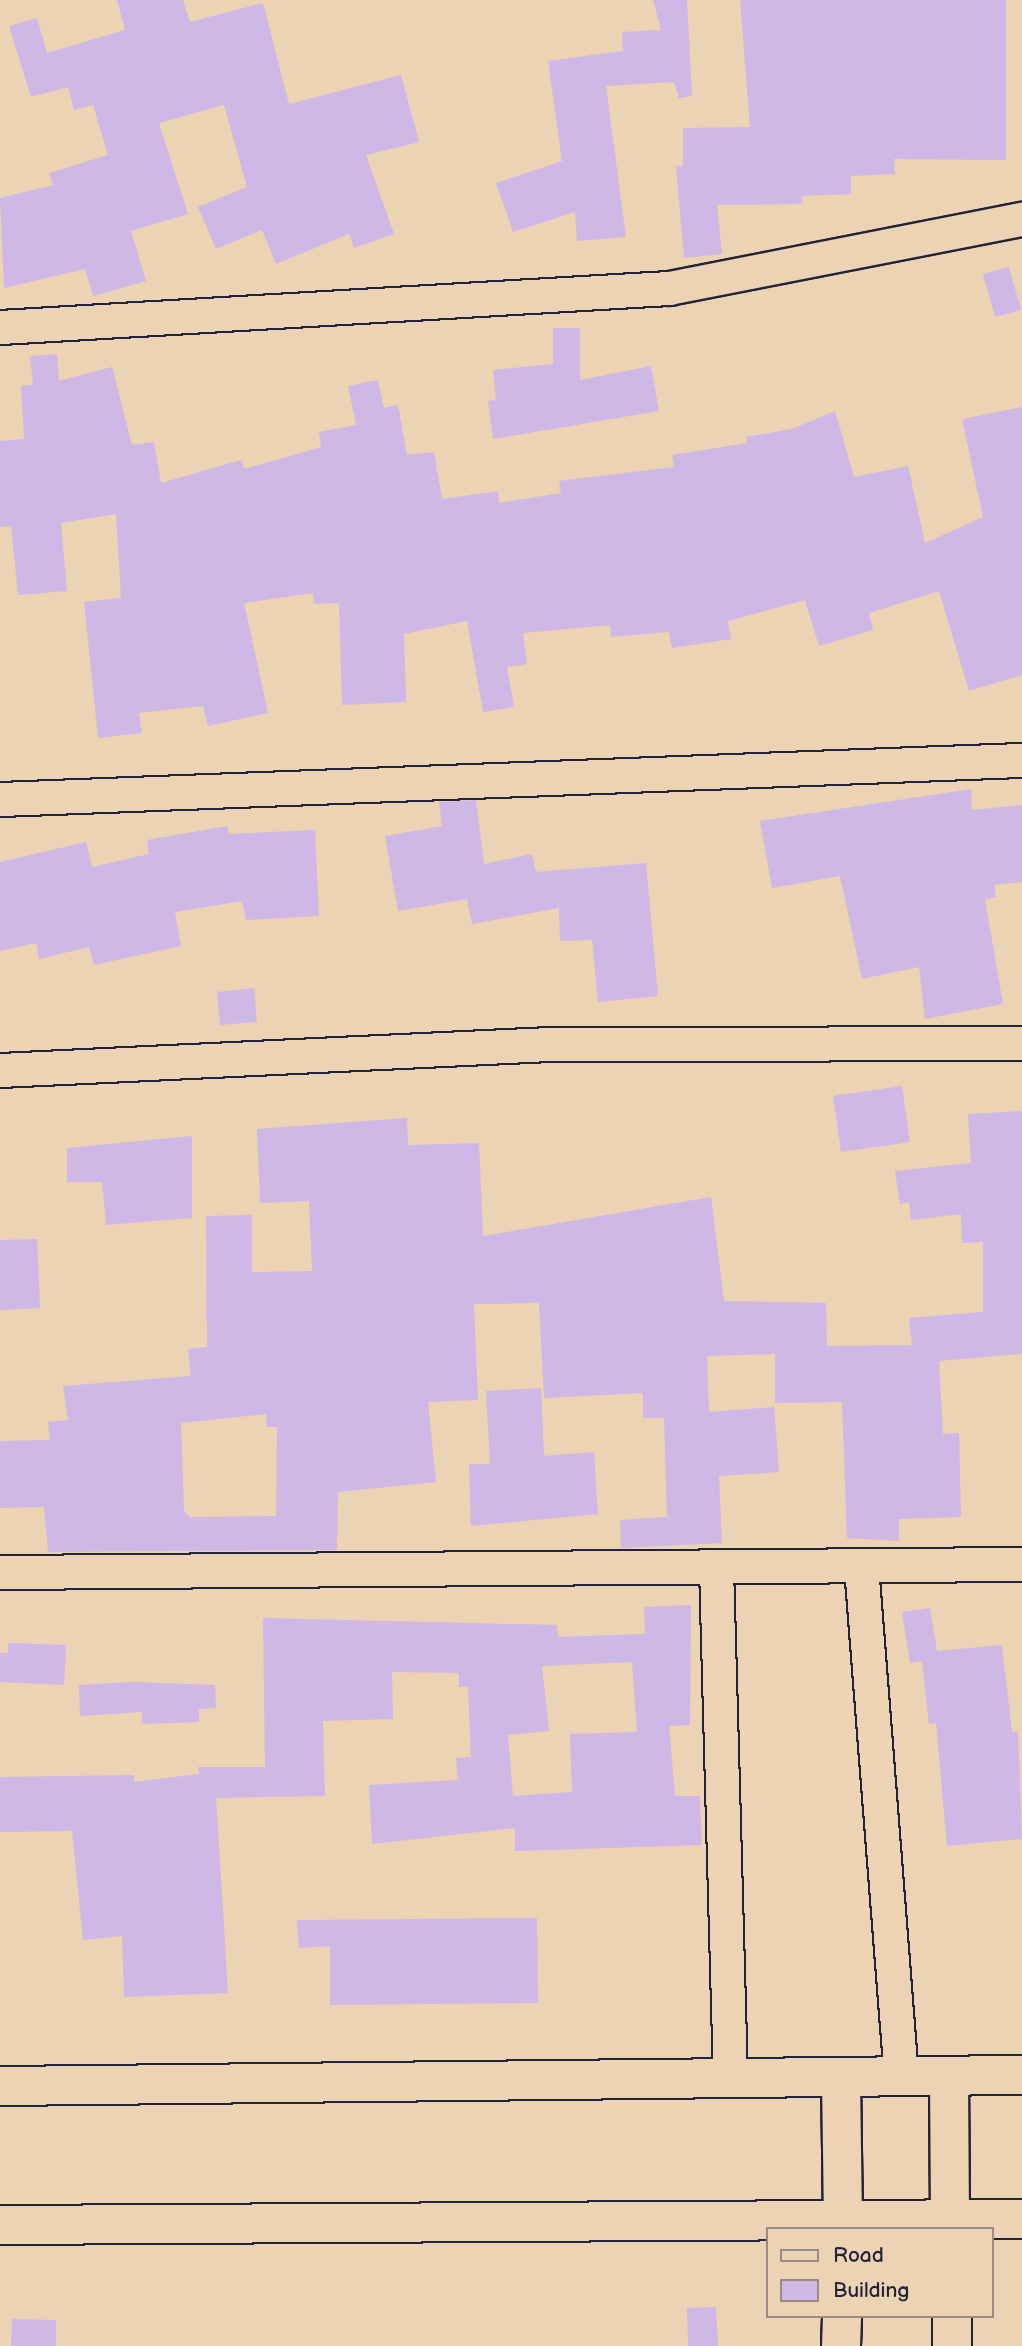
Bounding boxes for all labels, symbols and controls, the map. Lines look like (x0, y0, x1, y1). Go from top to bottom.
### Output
legend (766, 2227, 994, 2318)
text: Road (833, 2243, 884, 2268)
text: Building (833, 2278, 909, 2303)

